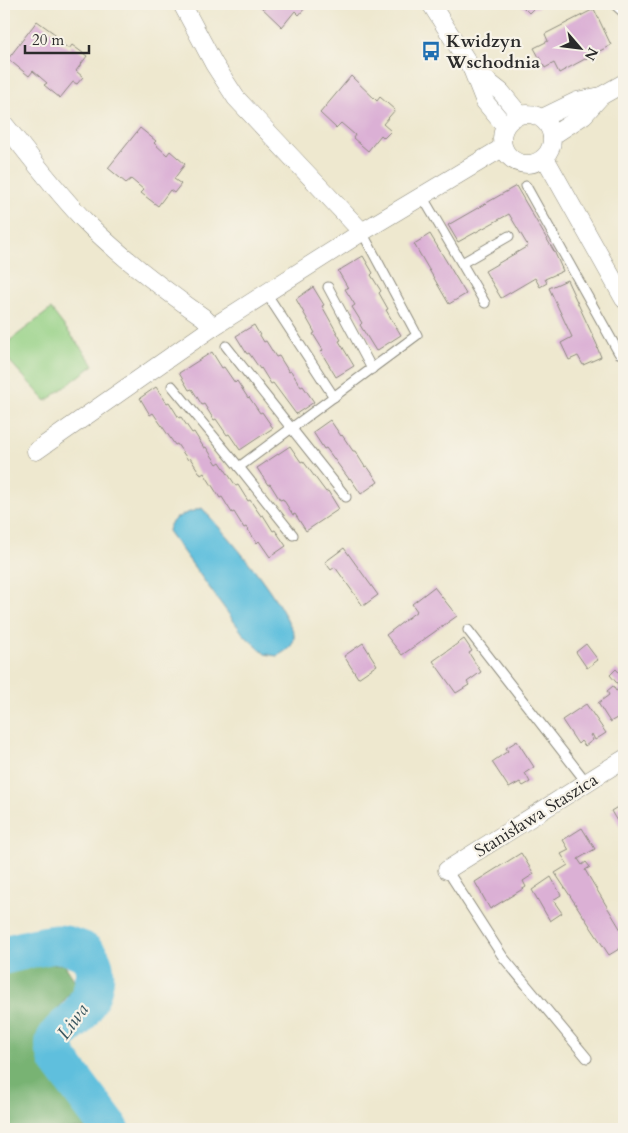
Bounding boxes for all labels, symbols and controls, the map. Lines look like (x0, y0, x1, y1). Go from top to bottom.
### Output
scale bar (25, 22, 89, 54)
north arrow (556, 22, 606, 72)
place label: Kwidzyn Wschodnia (445, 29, 540, 75)
text: 20 m (32, 30, 64, 50)
bus stop icon: Kwidzyn Wschodnia (420, 40, 442, 62)
text: N (580, 44, 602, 64)
street label: Stanisława Staszica (470, 767, 603, 863)
water label: Liwa (51, 998, 95, 1045)

